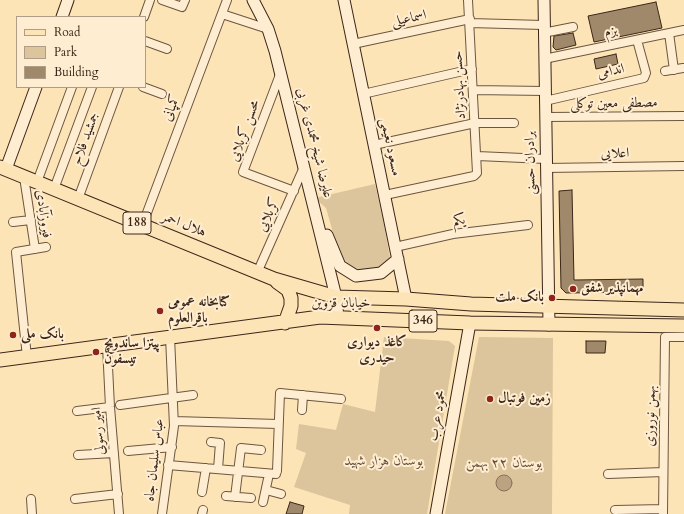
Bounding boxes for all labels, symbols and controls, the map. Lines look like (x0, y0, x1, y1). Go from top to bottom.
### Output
street label: اسماعیلی (390, 7, 428, 31)
legend (16, 16, 146, 88)
street label: بزم (603, 22, 619, 42)
text: Road (54, 24, 80, 40)
text: Park (54, 44, 77, 60)
street label: حسن بهادرنژاد (450, 50, 470, 120)
street label: اندامی (596, 61, 626, 83)
text: Building (54, 64, 98, 80)
street label: علیرضا شیخ محمدی غربی (292, 86, 336, 200)
street label: کمپانی (159, 92, 185, 124)
street label: مصطفی معین توکلی (570, 95, 658, 113)
street label: محسن کربلایی (226, 98, 264, 164)
street label: جمشید فلاح (69, 110, 103, 168)
street label: مسعود نعیمی (376, 116, 404, 178)
street label: برادران حسنی (522, 131, 540, 195)
street label: اعلایی (601, 145, 629, 163)
street label: فیروزآبادی (31, 189, 55, 239)
street label: کربلایی (254, 195, 284, 235)
street label: هلال احمر (159, 209, 209, 241)
road number: 188 (123, 212, 151, 234)
street label: یکم (452, 212, 466, 230)
place label: مهمانپذیر شفق (581, 281, 643, 297)
marker: مهمانپذیر شفق (568, 284, 578, 294)
place label: بانک ملت (495, 290, 544, 306)
marker: بانک ملت (547, 293, 557, 303)
place label: کتابخانه عمومی باقرالعلوم (168, 295, 230, 328)
street label: خیابان قزوین (311, 296, 371, 312)
marker: کتابخانه عمومی باقرالعلوم (155, 306, 165, 316)
road number: 346 (409, 310, 437, 332)
marker: کاغذ دیواری حیدری (372, 323, 382, 333)
place label: بانک ملی (21, 327, 64, 343)
marker: بانک ملی (8, 330, 18, 340)
place label: کاغذ دیواری حیدری (347, 335, 407, 368)
place label: پیتزا ساندویچ تیسفون (104, 336, 160, 368)
marker: پیتزا ساندویچ تیسفون (91, 347, 101, 357)
street label: بهمن نوروزی (642, 385, 660, 447)
street label: محمود عرب (425, 389, 451, 443)
place label: زمین فوتبال (498, 391, 551, 407)
marker: زمین فوتبال (485, 394, 495, 404)
street label: امیر رسولی (89, 406, 109, 456)
street label: عباس سلیمان جاه (142, 418, 168, 502)
park label: بوستان هزار شهید (345, 454, 423, 470)
park label: بوستان ۲۲ بهمن (466, 456, 542, 472)

